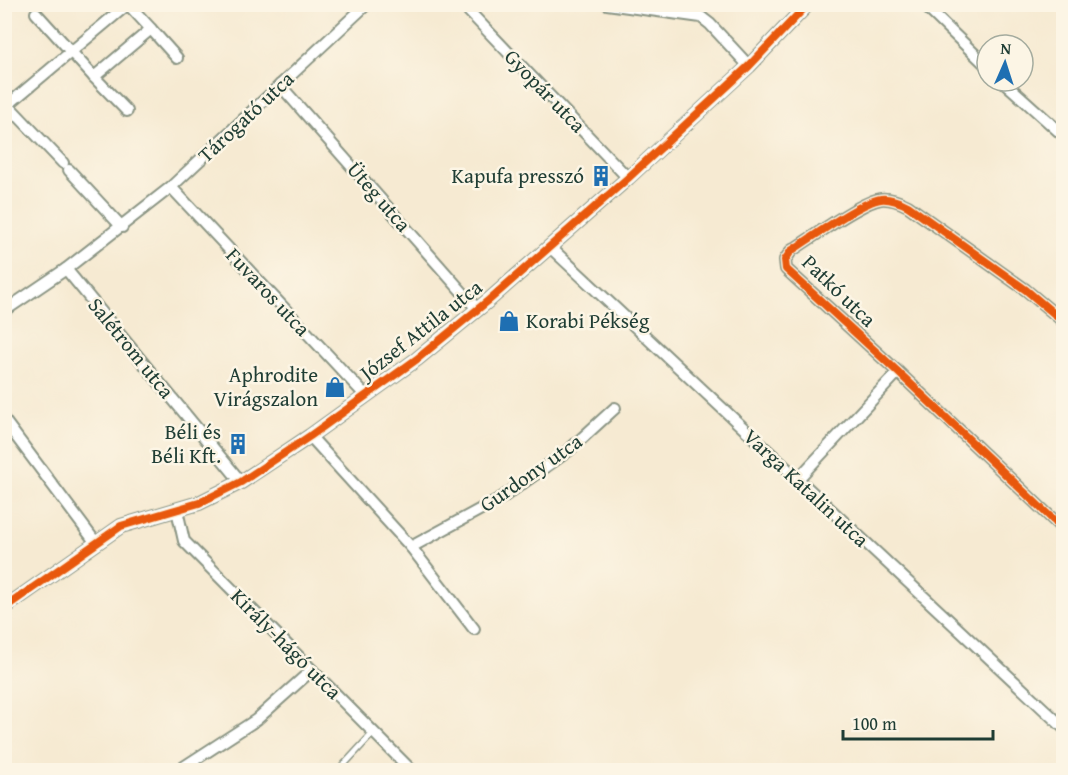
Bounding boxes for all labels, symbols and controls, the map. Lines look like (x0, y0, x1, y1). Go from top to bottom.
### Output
north arrow (975, 33, 1035, 93)
text: N (1000, 36, 1012, 60)
street label: Gyopár utca (498, 42, 593, 139)
street label: Tárogató utca (191, 64, 301, 170)
street label: Üteg utca (340, 155, 419, 239)
place label: Kapufa presszó (452, 160, 584, 191)
building icon: Kapufa presszó (589, 164, 613, 188)
street label: Fuvaros utca (219, 240, 318, 343)
street label: Patkó utca (795, 247, 883, 334)
street label: József Attila utca (350, 272, 489, 389)
street label: Salétrom utca (81, 290, 182, 405)
place label: Korabi Pékség (526, 305, 650, 336)
shop icon: Korabi Pékség (497, 309, 521, 333)
place label: Aphrodite Virágszalon (213, 359, 318, 414)
shop icon: Aphrodite Virágszalon (323, 375, 347, 399)
place label: Béli és Béli Kft. (151, 416, 221, 471)
street label: Varga Katalin utca (737, 421, 876, 554)
street label: Gurdony utca (473, 426, 588, 519)
building icon: Béli és Béli Kft. (226, 432, 250, 456)
street label: Király-hágó utca (224, 581, 349, 706)
scale bar (843, 703, 993, 741)
text: 100 m (852, 710, 897, 737)

